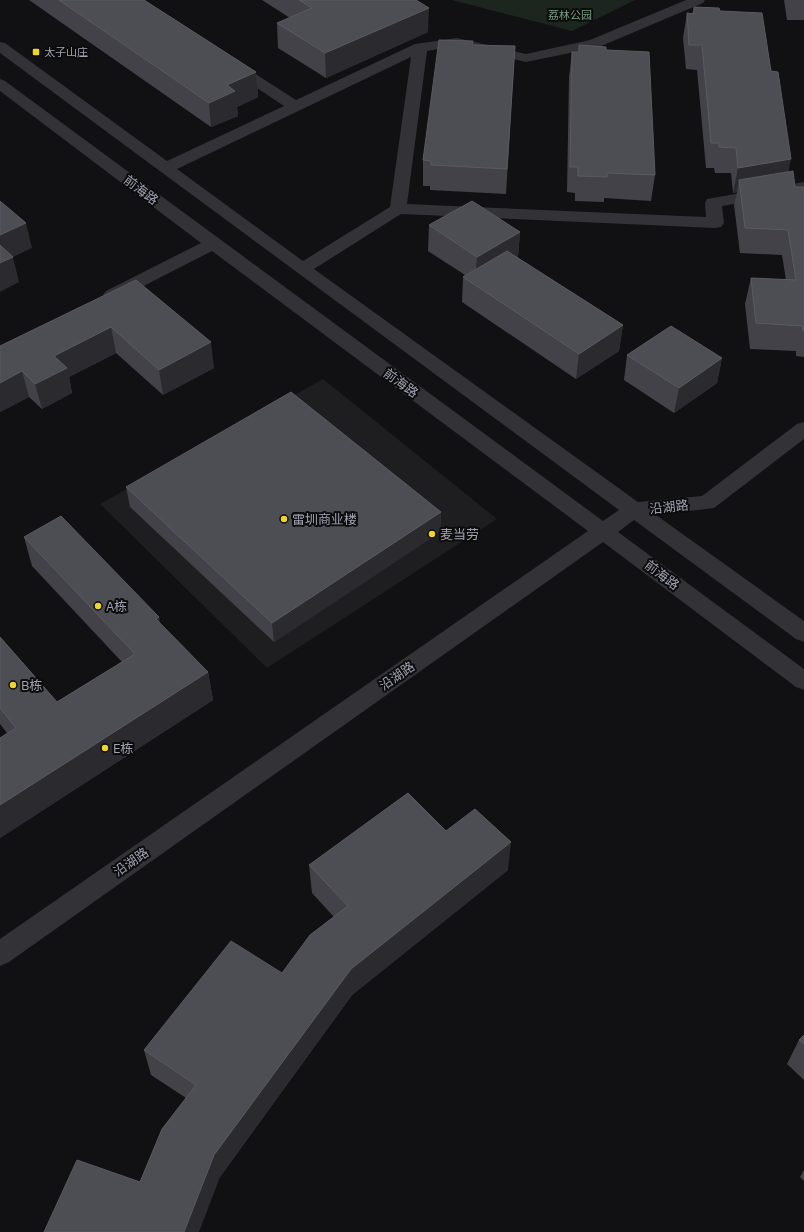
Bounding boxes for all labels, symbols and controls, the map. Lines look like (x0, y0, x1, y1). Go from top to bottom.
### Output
park label: 荔林公园 (548, 8, 592, 22)
place label: 太子山庄 (44, 45, 88, 59)
marker: 太子山庄 (31, 47, 41, 57)
street label: 前海路 (120, 171, 162, 209)
street label: 前海路 (380, 365, 422, 401)
street label: 沿湖路 (649, 497, 689, 517)
place label: 雷圳商业楼 (292, 511, 357, 528)
marker: 雷圳商业楼 (279, 514, 289, 524)
place label: 麦当劳 (440, 526, 479, 543)
marker: 麦当劳 (427, 529, 437, 539)
street label: 前海路 (641, 556, 683, 594)
place label: A栋 (106, 598, 127, 615)
marker: A栋 (93, 601, 103, 611)
street label: 沿湖路 (376, 658, 418, 694)
place label: B栋 (21, 677, 43, 694)
marker: B栋 (8, 680, 18, 690)
place label: E栋 (113, 740, 134, 757)
marker: E栋 (100, 743, 110, 753)
street label: 沿湖路 (110, 844, 152, 880)

